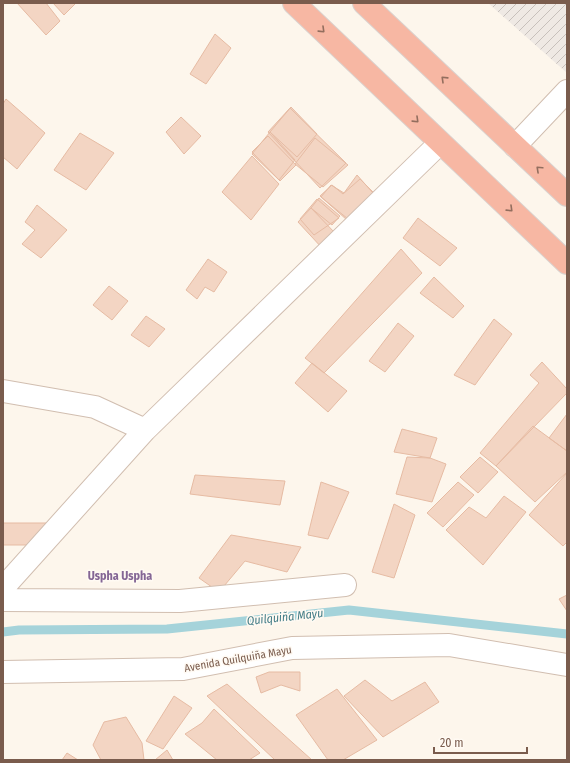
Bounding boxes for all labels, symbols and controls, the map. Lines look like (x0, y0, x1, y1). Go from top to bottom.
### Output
one-way arrow (317, 25, 325, 33)
one-way arrow (441, 76, 449, 84)
one-way arrow (411, 115, 419, 123)
one-way arrow (536, 166, 544, 173)
one-way arrow (506, 205, 513, 212)
district label: Uspha Uspha (88, 569, 152, 583)
water label: Quilquiña Mayu (246, 606, 324, 628)
street label: Avenida Quilquiña Mayu (183, 643, 293, 675)
scale bar (434, 729, 527, 755)
text: 20 m (440, 736, 464, 750)

